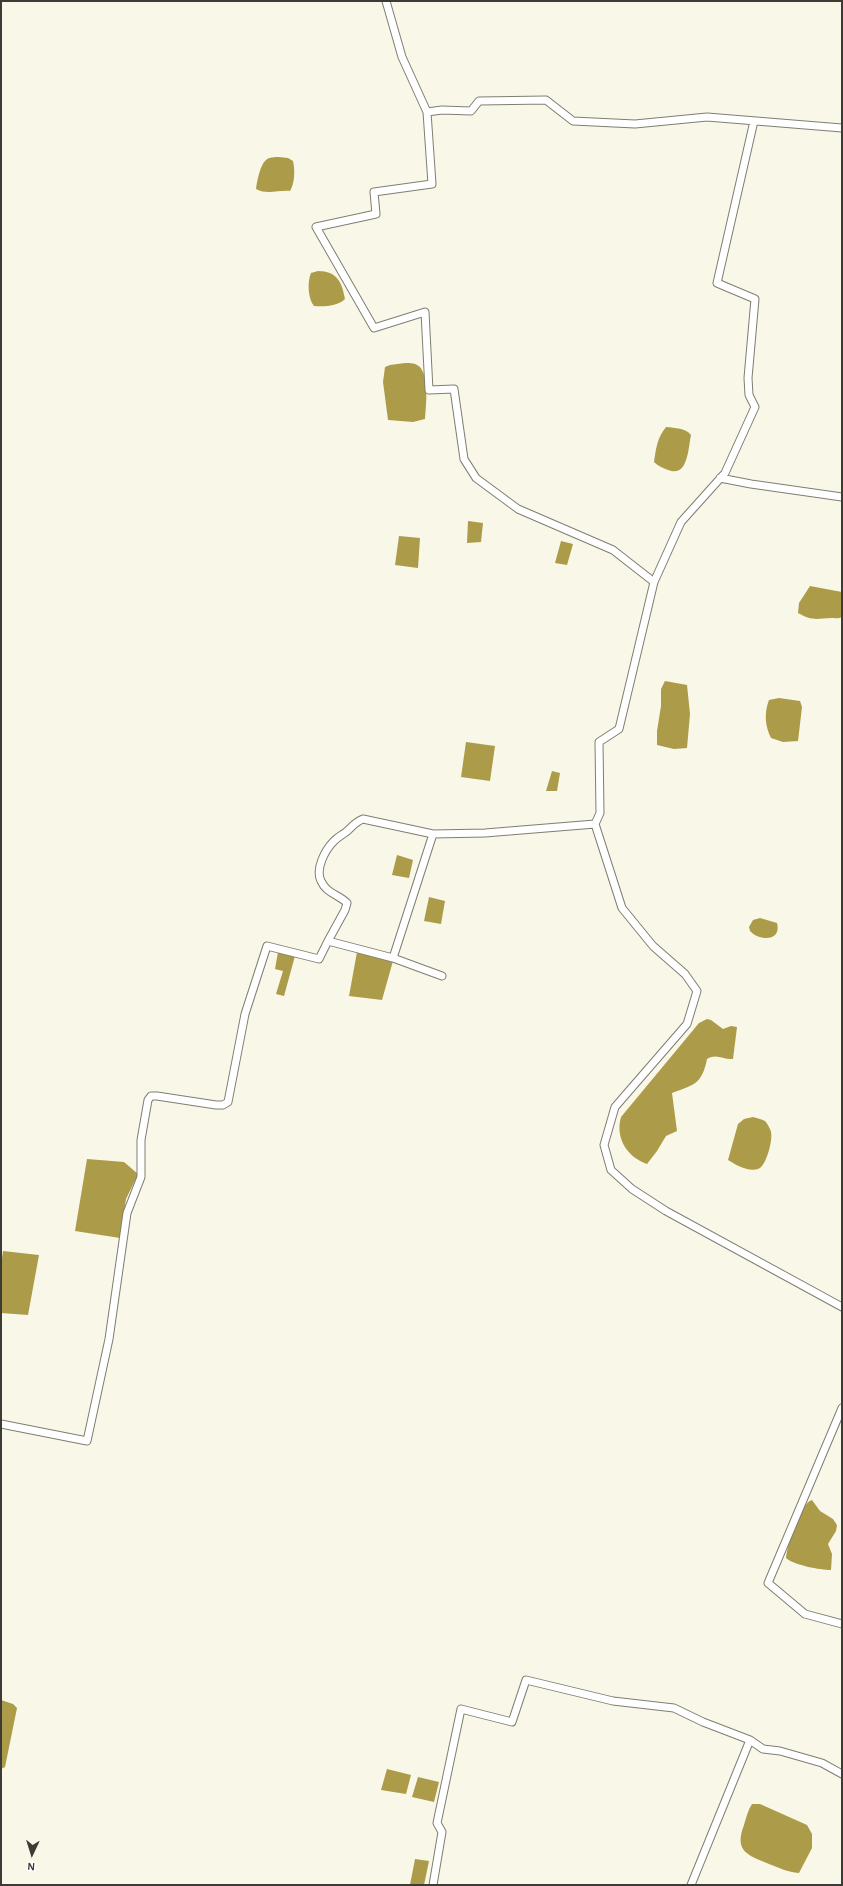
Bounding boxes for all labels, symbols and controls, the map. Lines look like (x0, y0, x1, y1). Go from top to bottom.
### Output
north arrow (12, 1834, 52, 1874)
text: N (27, 1861, 35, 1872)

